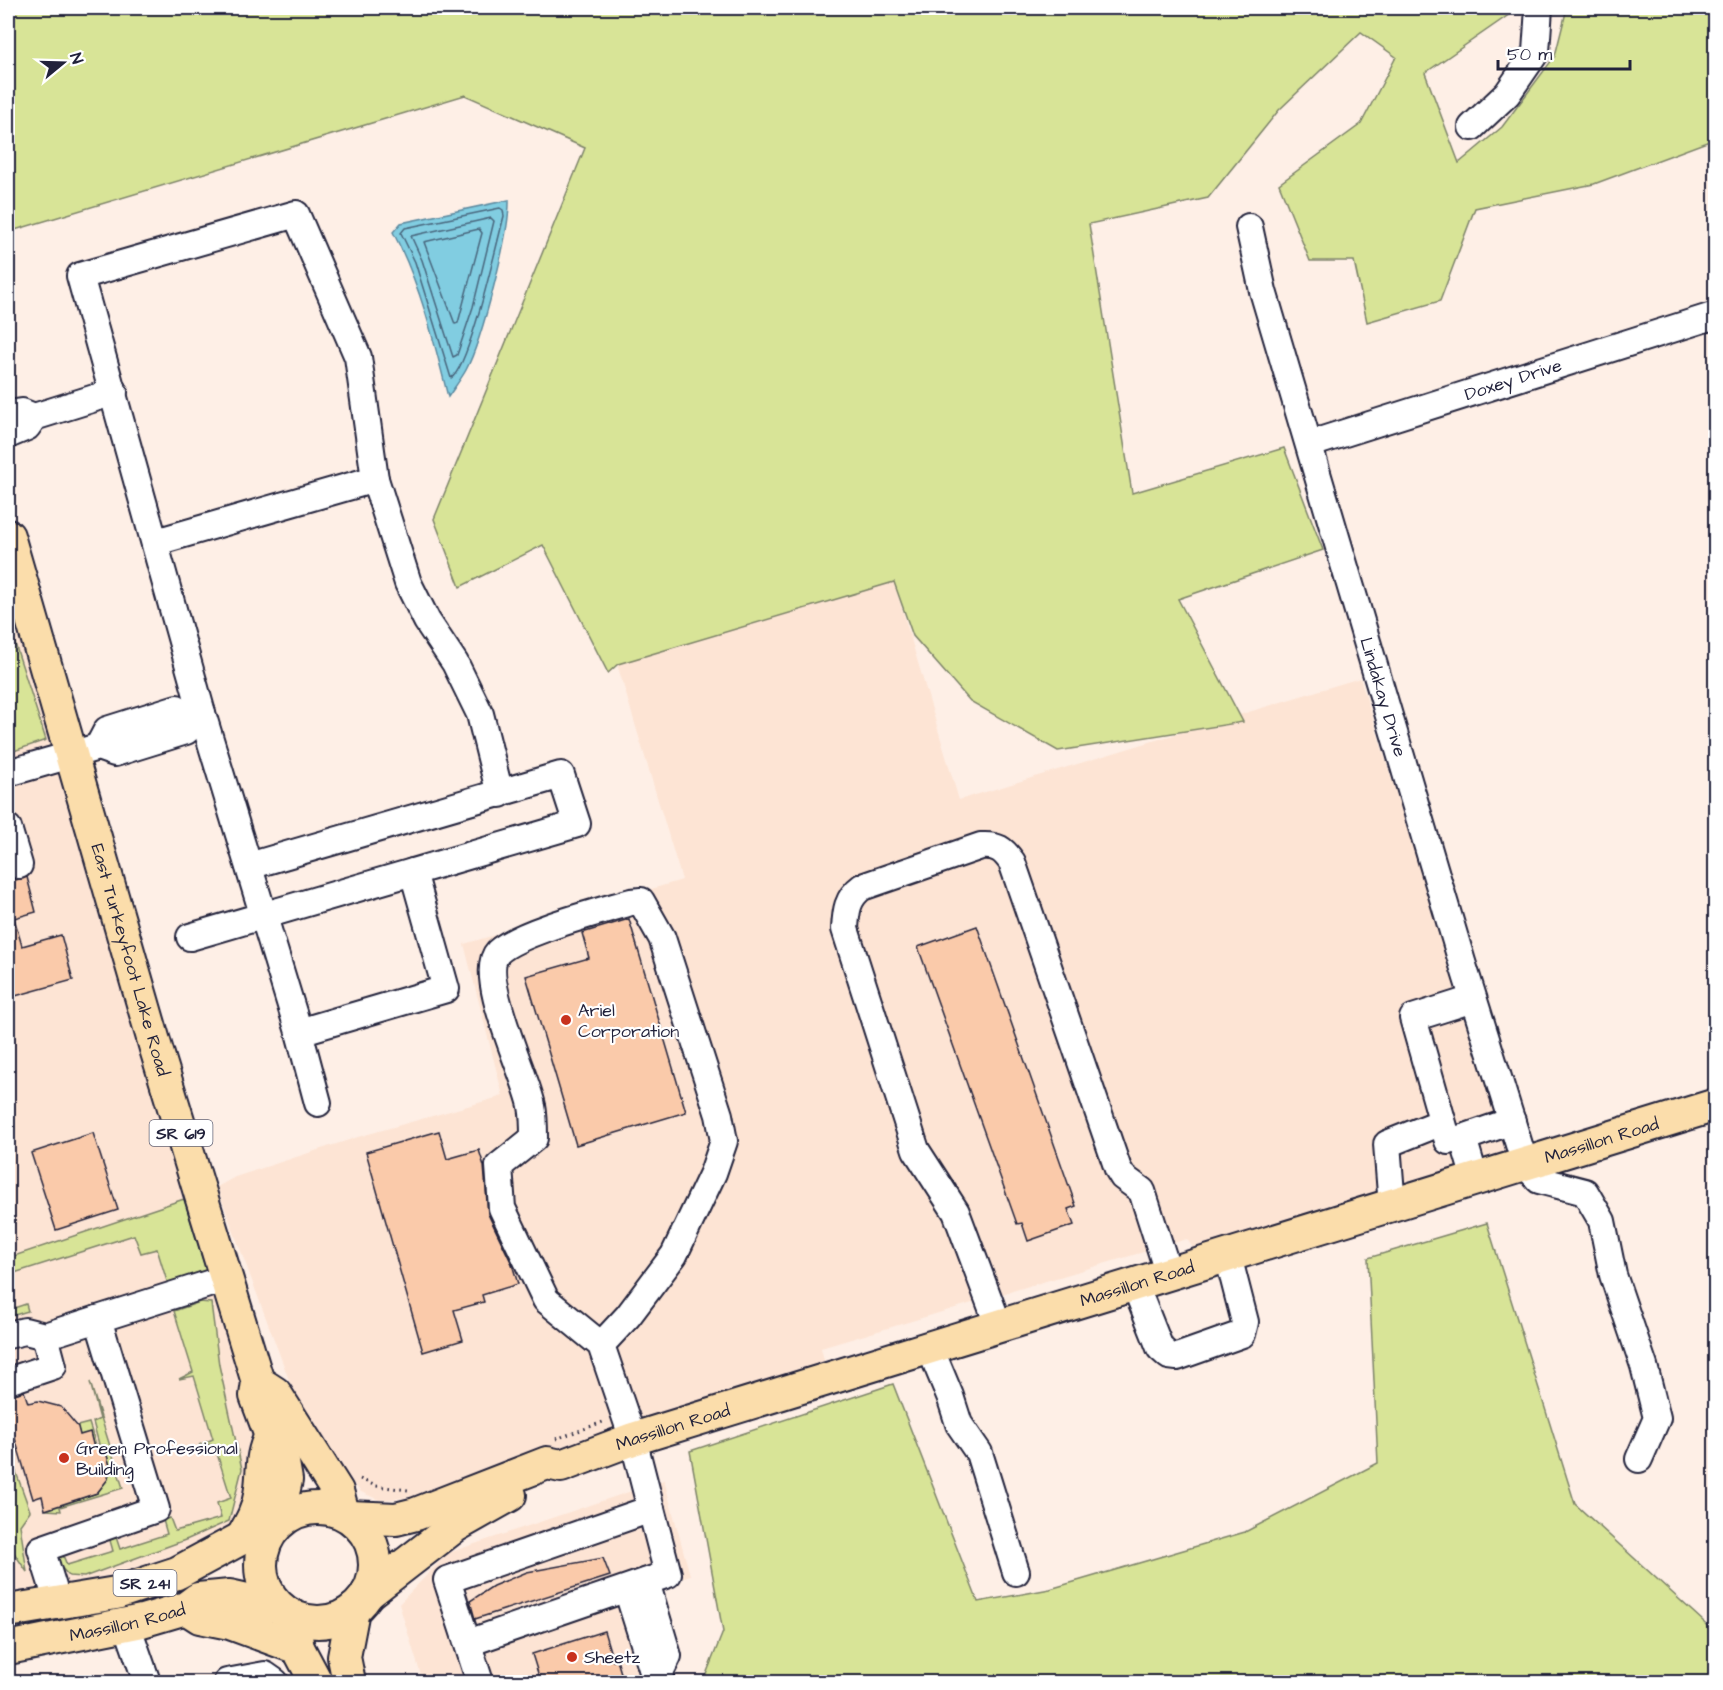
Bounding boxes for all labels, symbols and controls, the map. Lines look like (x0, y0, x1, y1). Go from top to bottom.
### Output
north arrow (33, 33, 93, 93)
scale bar (1498, 33, 1630, 71)
text: 50 m (1507, 42, 1552, 67)
text: N (64, 50, 88, 67)
street label: Doxey Drive (1461, 353, 1565, 407)
street label: Lindakay Drive (1353, 634, 1413, 760)
street label: East Turkeyfoot Lake Road (84, 841, 176, 1079)
place label: Ariel Corporation (578, 998, 679, 1044)
marker: Ariel Corporation (559, 1013, 573, 1027)
street label: Massillon Road (1541, 1111, 1662, 1170)
road number: SR 619 (150, 1120, 213, 1146)
street label: Massillon Road (1077, 1255, 1197, 1313)
street label: Massillon Road (612, 1398, 733, 1457)
place label: Green Professional Building (76, 1436, 238, 1483)
marker: Green Professional Building (57, 1451, 71, 1465)
road number: SR 241 (114, 1570, 176, 1596)
street label: Massillon Road (67, 1597, 188, 1648)
place label: Sheetz (584, 1645, 640, 1670)
marker: Sheetz (565, 1650, 579, 1664)

